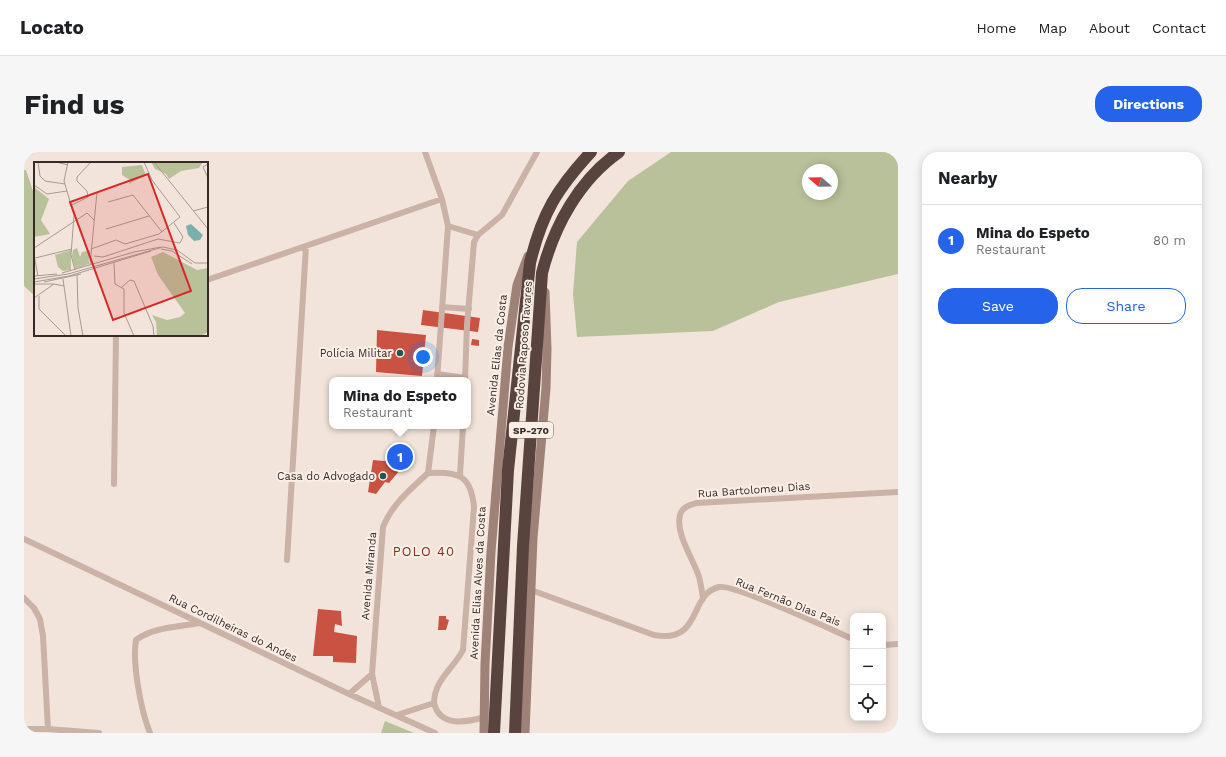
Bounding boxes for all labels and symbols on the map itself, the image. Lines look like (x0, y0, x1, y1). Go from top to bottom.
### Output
inset map (34, 162, 208, 336)
north arrow (802, 164, 838, 200)
street label: Rodovia Raposo Tavares (513, 280, 535, 409)
street label: Avenida Elias da Costa (484, 294, 510, 416)
place label: Polícia Militar (320, 347, 393, 360)
your location (413, 347, 433, 367)
marker: Polícia Militar (395, 348, 405, 358)
road number: SP-270 (509, 422, 553, 438)
pin: 1 (387, 442, 413, 472)
place label: Casa do Advogado (277, 470, 375, 483)
marker: Casa do Advogado (378, 471, 388, 481)
street label: Rua Bartolomeu Dias (697, 480, 811, 500)
street label: Avenida Elias Alves da Costa (467, 506, 489, 660)
street label: Avenida Miranda (359, 532, 379, 620)
district label: POLO 40 (393, 544, 455, 559)
street label: Rua Fernão Dias Pais (734, 575, 843, 629)
street label: Rua Cordilheiras do Andes (167, 591, 300, 665)

